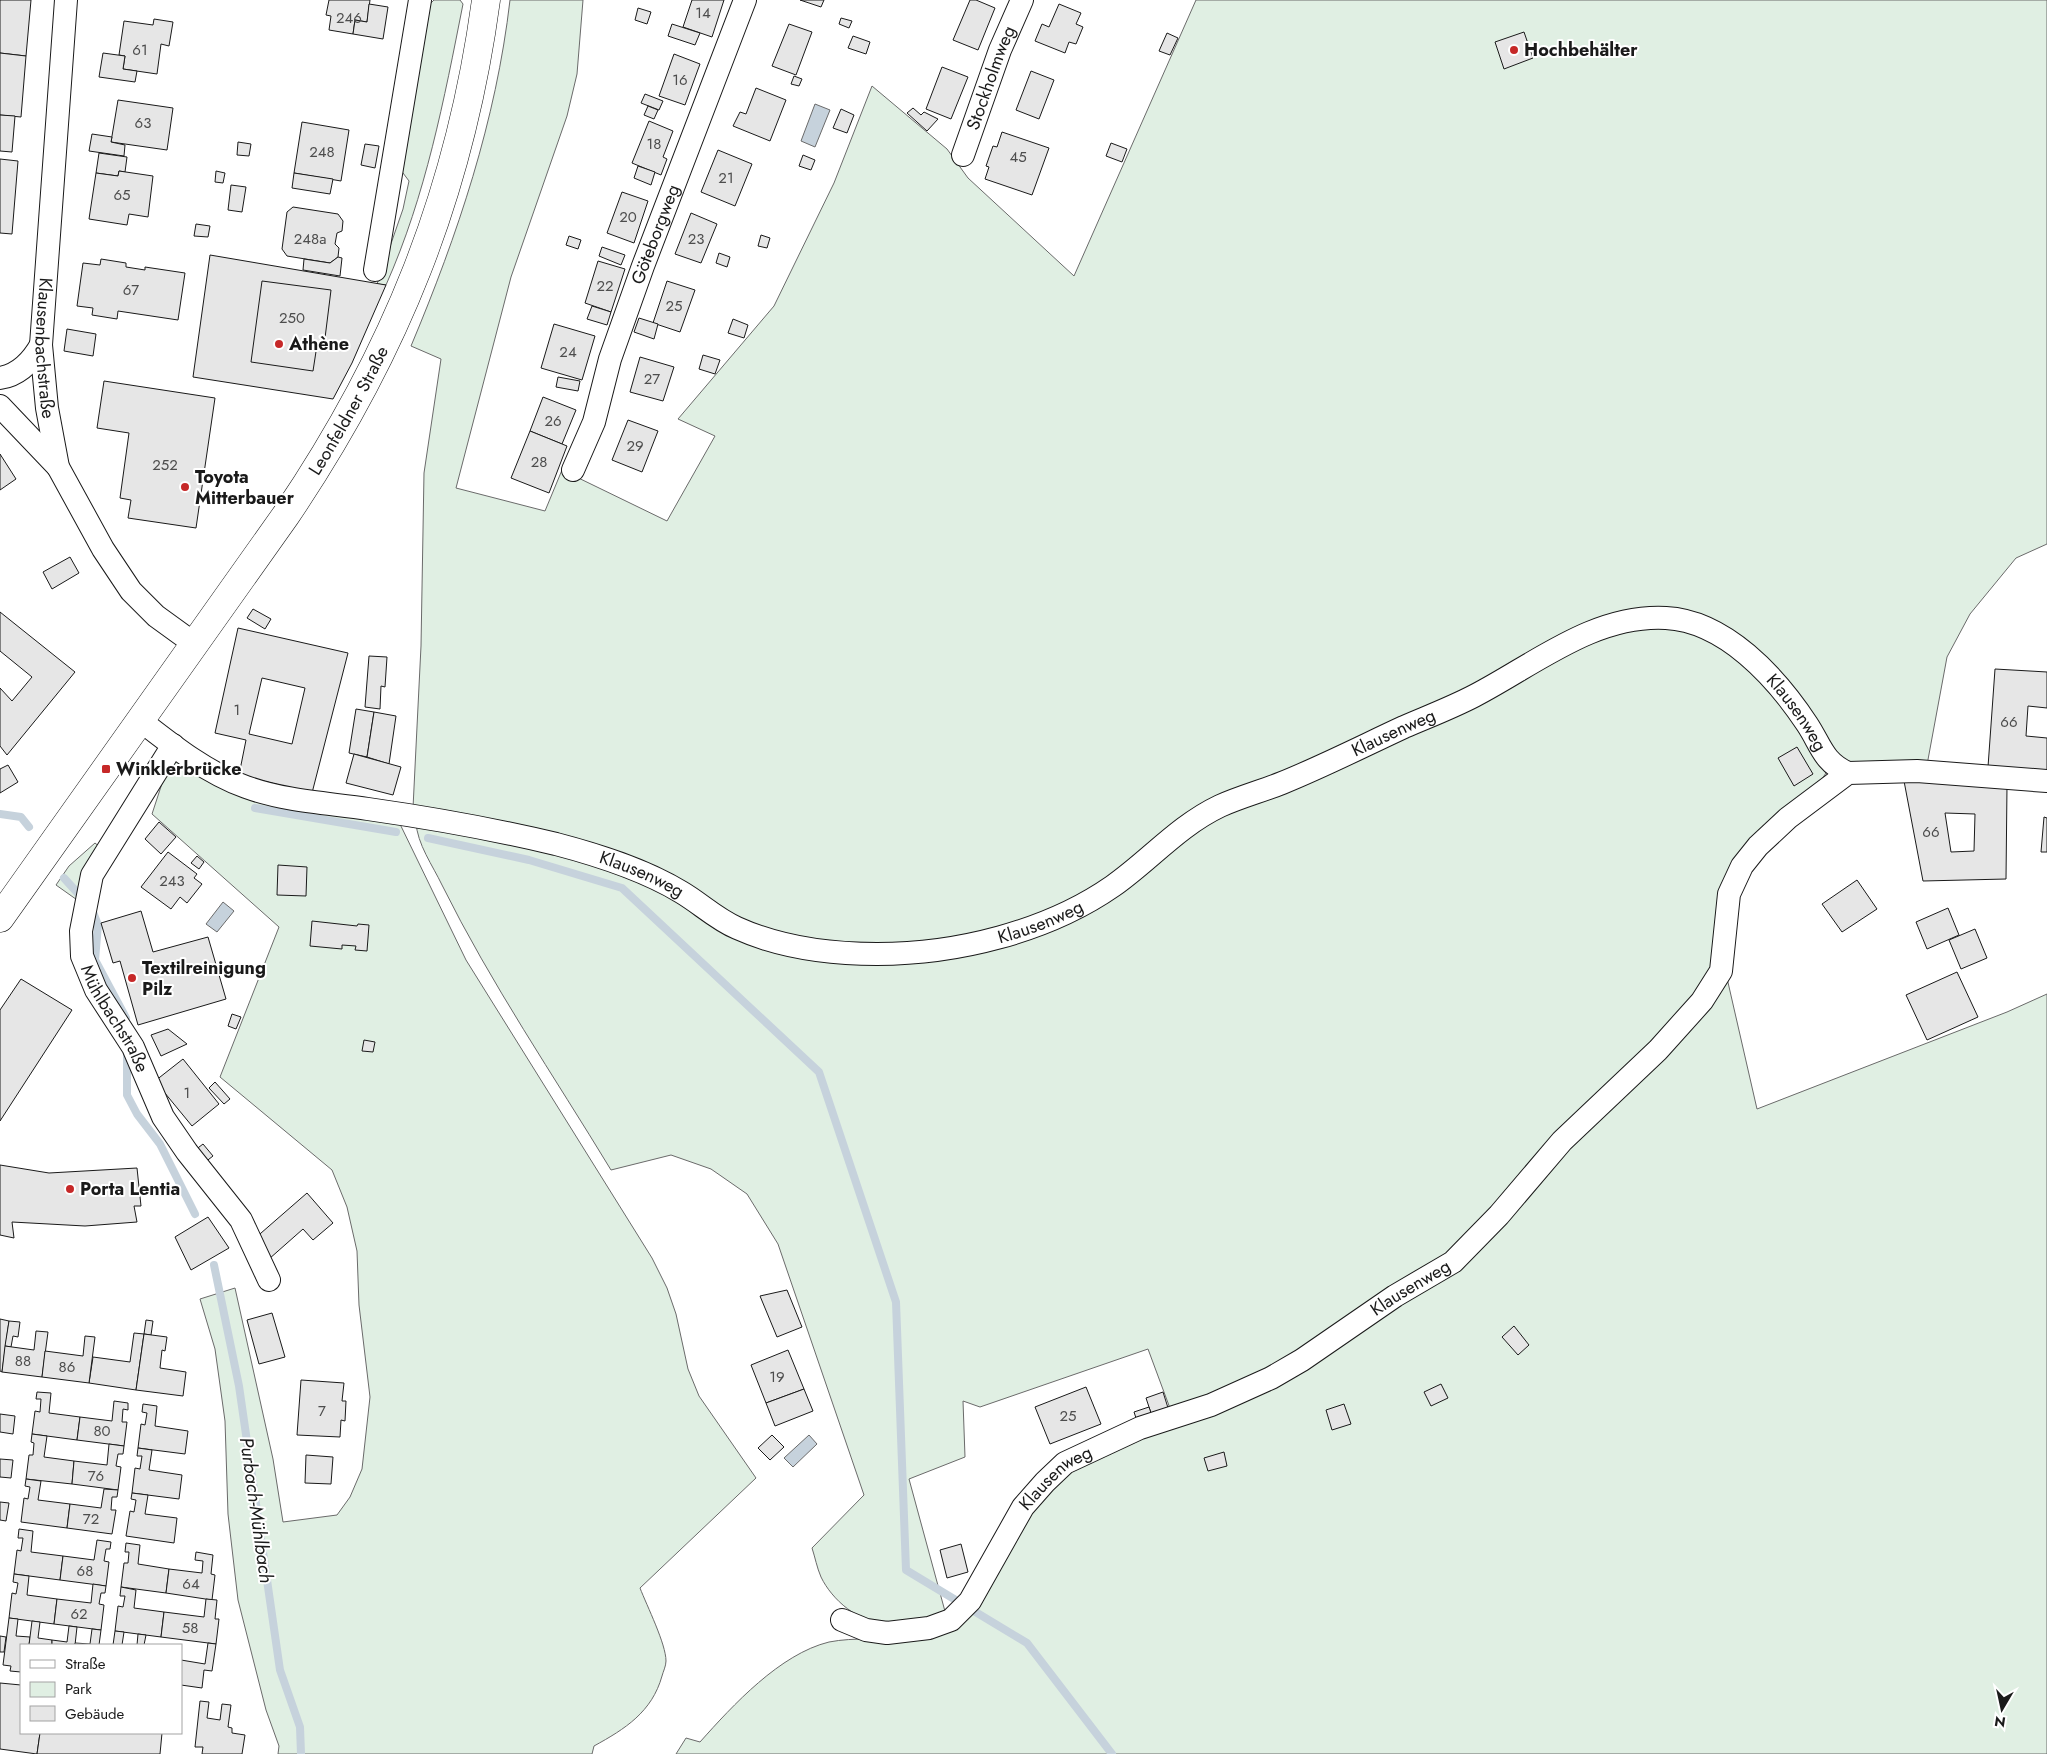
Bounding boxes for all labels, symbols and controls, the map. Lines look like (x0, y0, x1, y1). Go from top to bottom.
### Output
house number: 14 (695, 2, 711, 24)
house number: 246 (336, 7, 362, 29)
street label: Stockholmweg (960, 22, 1022, 134)
place label: Hochbehälter (1524, 37, 1638, 63)
house number: 61 (132, 39, 148, 61)
marker: Hochbehälter (1508, 44, 1520, 56)
house number: 16 (672, 69, 688, 91)
house number: 63 (135, 112, 151, 134)
house number: 18 (647, 133, 661, 155)
house number: 248 (309, 141, 335, 163)
house number: 45 (1009, 146, 1027, 168)
house number: 21 (718, 167, 734, 189)
street label: Göteborgweg (625, 181, 686, 288)
house number: 65 (113, 184, 131, 206)
house number: 20 (619, 206, 637, 228)
house number: 248a (294, 228, 326, 250)
house number: 23 (688, 228, 704, 250)
house number: 22 (596, 275, 614, 297)
street label: Klausenbachstraße (28, 277, 62, 421)
house number: 67 (123, 279, 139, 301)
house number: 25 (666, 295, 683, 317)
house number: 250 (279, 307, 305, 329)
place label: Athène (288, 331, 349, 357)
marker: Athène (273, 338, 285, 350)
house number: 24 (559, 341, 577, 363)
street label: Leonfeldner Straße (302, 342, 395, 480)
house number: 27 (644, 368, 660, 390)
house number: 26 (544, 410, 562, 432)
house number: 29 (626, 435, 644, 457)
house number: 28 (531, 451, 547, 473)
house number: 252 (152, 454, 178, 476)
place label: Toyota Mitterbauer (195, 464, 295, 511)
marker: Toyota Mitterbauer (179, 481, 191, 493)
street label: Klausenweg (1760, 668, 1833, 756)
house number: 1 (234, 699, 240, 721)
street label: Klausenweg (1347, 702, 1439, 763)
house number: 66 (2000, 711, 2018, 733)
place label: Winklerbrücke (116, 756, 242, 782)
marker: Winklerbrücke (100, 763, 112, 775)
house number: 66 (1922, 821, 1940, 843)
street label: Klausenweg (596, 844, 689, 904)
house number: 243 (159, 870, 185, 892)
street label: Klausenweg (995, 894, 1088, 950)
place label: Textilreinigung Pilz (142, 955, 266, 1002)
street label: Mühlbachstraße (74, 961, 155, 1076)
marker: Textilreinigung Pilz (126, 972, 138, 984)
house number: 1 (184, 1082, 190, 1104)
place label: Porta Lentia (80, 1176, 180, 1202)
marker: Porta Lentia (64, 1183, 76, 1195)
street label: Klausenweg (1365, 1253, 1455, 1322)
house number: 88 (15, 1350, 31, 1372)
house number: 86 (59, 1356, 75, 1378)
house number: 19 (769, 1366, 785, 1388)
house number: 7 (318, 1400, 326, 1422)
house number: 25 (1060, 1405, 1077, 1427)
house number: 80 (93, 1420, 111, 1442)
water label: Purbach-Mühlbach (233, 1435, 280, 1585)
street label: Klausenweg (1013, 1439, 1096, 1516)
house number: 76 (88, 1465, 104, 1487)
house number: 72 (83, 1508, 99, 1530)
house number: 68 (77, 1560, 93, 1582)
house number: 64 (182, 1573, 200, 1595)
house number: 62 (70, 1603, 88, 1625)
house number: 58 (182, 1617, 198, 1639)
legend (20, 1644, 182, 1734)
text: Straße (65, 1653, 106, 1675)
text: Park (65, 1678, 92, 1700)
north arrow (1977, 1684, 2027, 1734)
text: Gebäude (65, 1703, 125, 1725)
text: N (1993, 1711, 2007, 1733)

